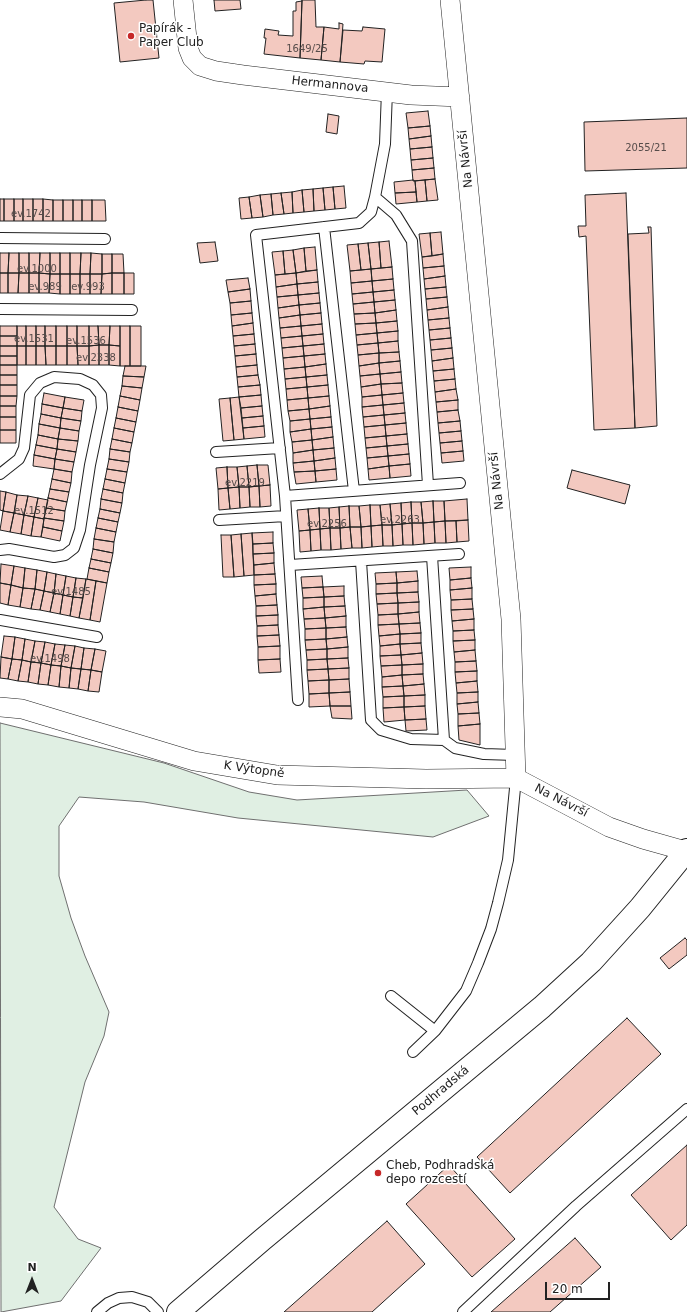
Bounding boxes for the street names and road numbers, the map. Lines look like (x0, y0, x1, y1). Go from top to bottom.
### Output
street label: Hermannova (291, 74, 369, 96)
street label: Na Návrší (456, 129, 476, 189)
street label: Na Návrší (487, 451, 507, 511)
street label: K Výtopně (223, 759, 285, 781)
street label: Na Návrší (532, 781, 590, 821)
street label: Podhradská (410, 1063, 472, 1119)

